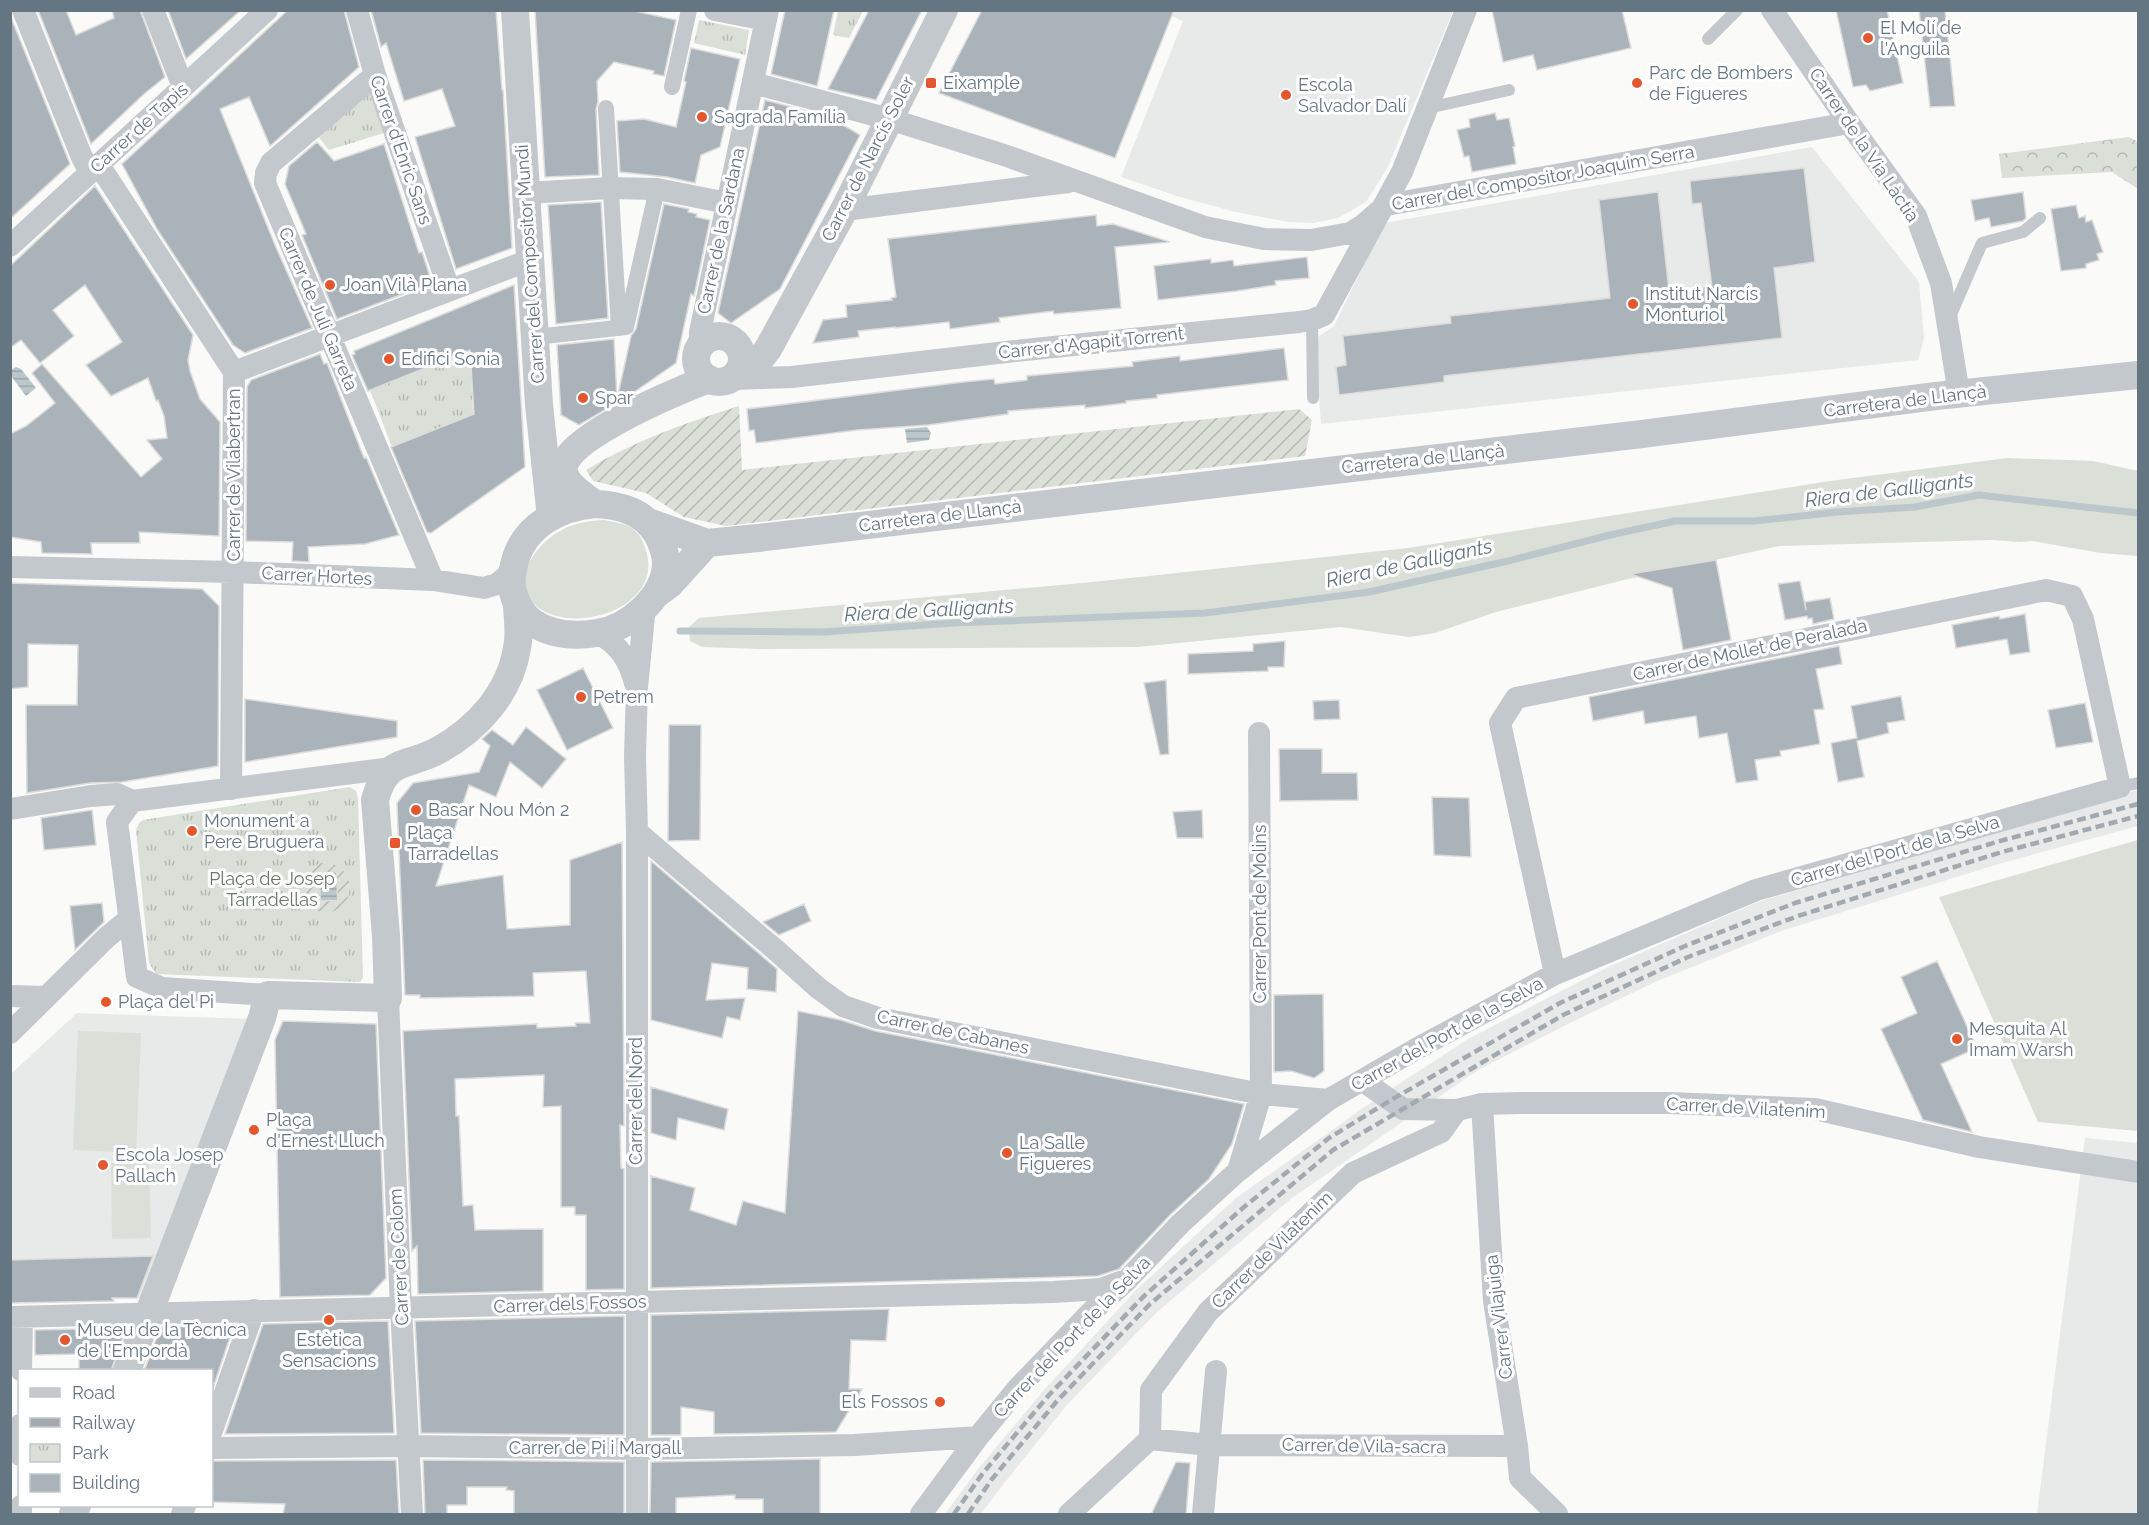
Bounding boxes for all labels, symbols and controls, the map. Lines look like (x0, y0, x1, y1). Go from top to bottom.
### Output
place label: El Molí de l'Anguila (1880, 17, 1962, 59)
marker: El Molí de l'Anguila (1861, 31, 1875, 45)
place label: Parc de Bombers de Figueres (1649, 62, 1793, 104)
street label: Carrer de la Via Làctia (1805, 64, 1924, 226)
street label: Carrer de Narcís Soler (817, 72, 919, 245)
place label: Eixample (943, 72, 1020, 93)
street label: Carrer d'Enric Sans (366, 73, 437, 227)
place label: Escola Salvador Dalí (1298, 74, 1406, 116)
marker: Eixample (924, 76, 938, 90)
marker: Parc de Bombers de Figueres (1630, 76, 1644, 90)
street label: Carrer de Tapis (86, 78, 192, 177)
marker: Escola Salvador Dalí (1279, 88, 1293, 102)
place label: Sagrada Família (714, 106, 846, 127)
marker: Sagrada Família (695, 110, 709, 124)
street label: Carrer del Compositor Joaquim Serra (1390, 141, 1696, 214)
street label: Carrer del Compositor Mundi (511, 144, 548, 384)
street label: Carrer de la Sardana (693, 146, 748, 316)
street label: Carrer de Juli Garreta (275, 224, 362, 394)
place label: Joan Vilà Plana (342, 274, 467, 295)
marker: Joan Vilà Plana (323, 278, 337, 292)
place label: Institut Narcís Monturiol (1645, 283, 1758, 325)
marker: Institut Narcís Monturiol (1626, 297, 1640, 311)
street label: Carrer d'Agapit Torrent (997, 322, 1185, 363)
place label: Edifici Sonia (401, 348, 500, 369)
marker: Edifici Sonia (382, 352, 396, 366)
street label: Carretera de Llançà (1822, 380, 1988, 421)
place label: Spar (595, 387, 634, 408)
street label: Carrer de Vilabertran (223, 389, 244, 561)
marker: Spar (576, 391, 590, 405)
street label: Carretera de Llançà (1340, 439, 1506, 478)
water label: Riera de Galligants (1803, 468, 1975, 512)
street label: Carretera de Llançà (857, 495, 1023, 536)
water label: Riera de Galligants (1323, 533, 1495, 592)
street label: Carrer Hortes (261, 562, 373, 589)
water label: Riera de Galligants (844, 594, 1015, 626)
street label: Carrer de Mollet de Peralada (1631, 614, 1869, 685)
place label: Petrem (593, 686, 654, 707)
marker: Petrem (574, 690, 588, 704)
place label: Basar Nou Món 2 (428, 799, 569, 820)
marker: Basar Nou Món 2 (409, 803, 423, 817)
place label: Monument a Pere Bruguera (204, 810, 324, 852)
street label: Carrer del Port de la Selva (1788, 811, 2001, 890)
place label: Plaça Tarradellas (407, 822, 499, 864)
marker: Monument a Pere Bruguera (185, 824, 199, 838)
street label: Carrer Pont de Molins (1249, 824, 1270, 1004)
marker: Plaça Tarradellas (388, 836, 402, 850)
park label: Plaça de Josep Tarradellas (209, 868, 335, 910)
street label: Carrer del Port de la Selva (1347, 972, 1546, 1095)
place label: Plaça del Pi (118, 991, 214, 1012)
marker: Plaça del Pi (99, 995, 113, 1009)
street label: Carrer de Cabanes (875, 1005, 1031, 1058)
place label: Mesquita Al Imam Warsh (1969, 1018, 2074, 1060)
marker: Mesquita Al Imam Warsh (1950, 1032, 1964, 1046)
street label: Carrer del Nord (625, 1037, 646, 1165)
street label: Carrer de Vilatenim (1666, 1093, 1826, 1122)
place label: Plaça d'Ernest Lluch (266, 1109, 385, 1151)
marker: Plaça d'Ernest Lluch (247, 1123, 261, 1137)
place label: La Salle Figueres (1019, 1132, 1092, 1174)
place label: Escola Josep Pallach (115, 1144, 224, 1186)
marker: La Salle Figueres (1000, 1146, 1014, 1160)
marker: Escola Josep Pallach (96, 1158, 110, 1172)
street label: Carrer de Vilatenim (1207, 1187, 1336, 1313)
street label: Carrer de Colom (384, 1188, 413, 1326)
street label: Carrer del Port de la Selva (989, 1252, 1154, 1422)
street label: Carrer Vilajuiga (1480, 1254, 1517, 1381)
street label: Carrer dels Fossos (493, 1290, 647, 1317)
marker: Estètica Sensacions (322, 1313, 336, 1327)
place label: Museu de la Tècnica de l'Empordà (77, 1319, 247, 1361)
place label: Estètica Sensacions (282, 1329, 376, 1371)
marker: Museu de la Tècnica de l'Empordà (58, 1333, 72, 1347)
legend (18, 1369, 213, 1507)
text: Road (72, 1382, 115, 1403)
place label: Els Fossos (841, 1391, 928, 1412)
marker: Els Fossos (933, 1395, 947, 1409)
text: Railway (72, 1412, 136, 1433)
street label: Carrer de Vila-sacra (1282, 1434, 1446, 1457)
street label: Carrer de Pi i Margall (509, 1437, 681, 1458)
text: Park (72, 1442, 109, 1463)
text: Building (72, 1472, 140, 1493)

